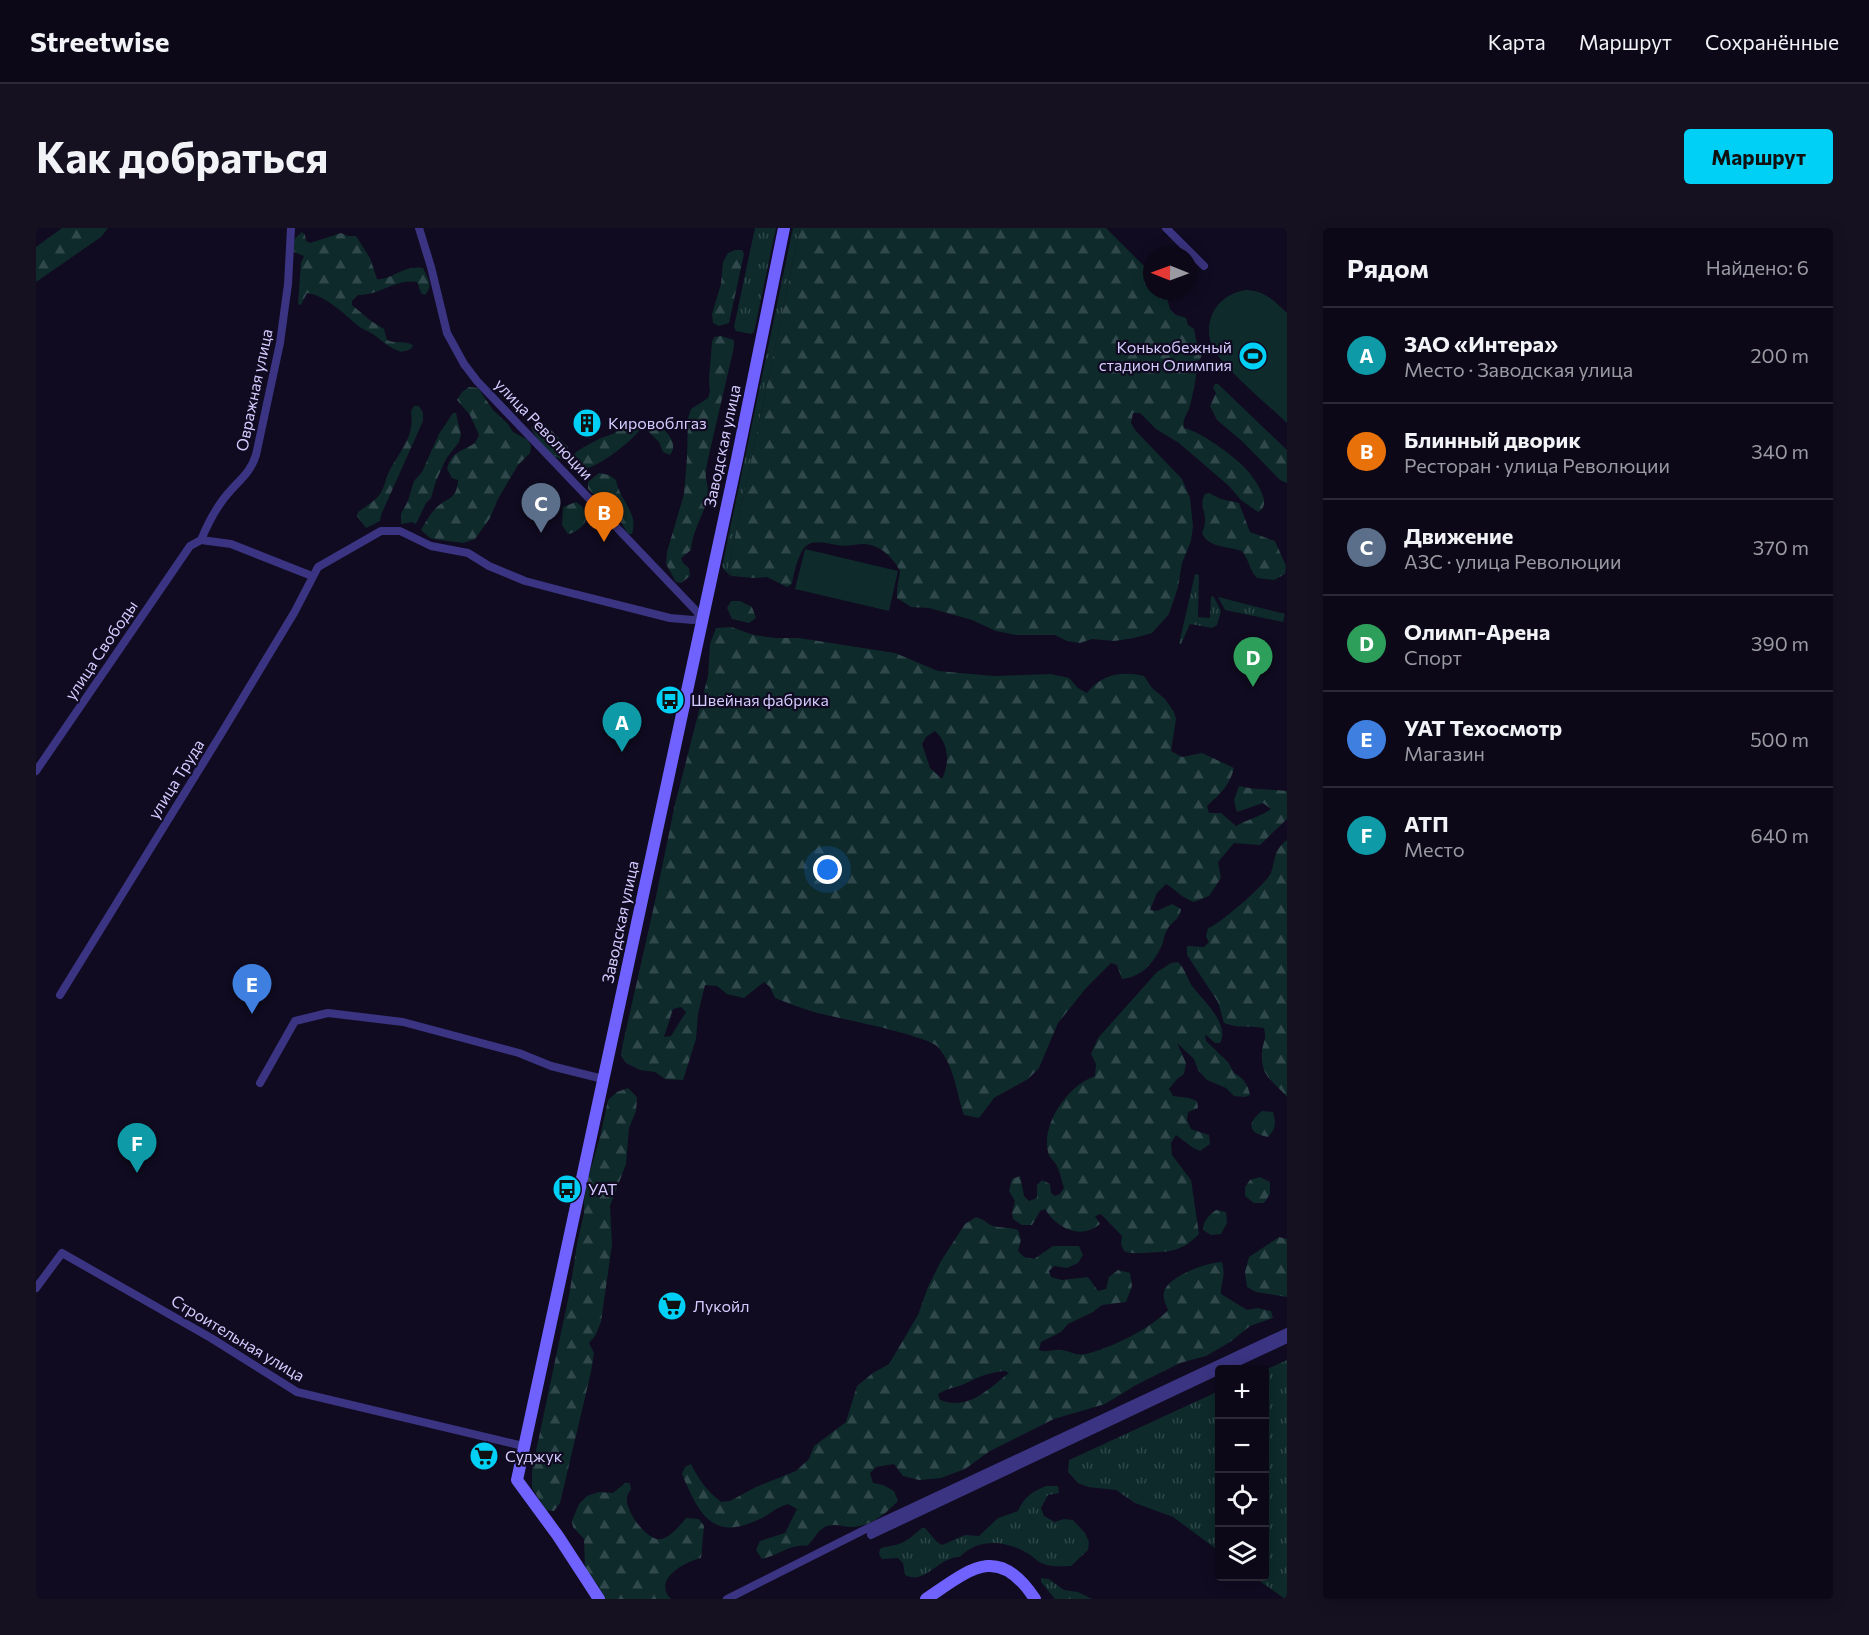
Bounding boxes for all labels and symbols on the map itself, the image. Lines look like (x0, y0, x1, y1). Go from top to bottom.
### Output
north arrow (1143, 246, 1197, 300)
street label: Овражная улица (231, 327, 276, 453)
place label: Конькобежный стадион Олимпия (1099, 337, 1232, 374)
sports icon: Конькобежный стадион Олимпия (1237, 340, 1269, 372)
street label: улица Революции (491, 374, 597, 483)
street label: Заводская улица (699, 383, 744, 509)
building icon: Кировоблгаз (571, 407, 603, 439)
place label: Кировоблгаз (608, 413, 707, 432)
pin: C (522, 484, 560, 533)
pin: B (584, 492, 624, 542)
street label: улица Свободы (60, 596, 141, 703)
pin: D (1234, 638, 1272, 687)
bus stop icon: Швейная фабрика (654, 684, 686, 716)
place label: Швейная фабрика (691, 690, 829, 709)
pin: A (602, 702, 642, 752)
street label: улица Труда (144, 735, 208, 822)
your location (813, 855, 842, 884)
street label: Заводская улица (597, 859, 642, 985)
pin: E (232, 964, 272, 1014)
pin: F (118, 1124, 156, 1173)
bus stop icon: УАТ (551, 1173, 583, 1205)
place label: УАТ (588, 1179, 617, 1198)
street label: Строительная улица (168, 1290, 308, 1385)
supermarket icon: Лукойл (656, 1290, 688, 1322)
place label: Лукойл (693, 1296, 749, 1315)
supermarket icon: Суджук (468, 1440, 500, 1472)
place label: Суджук (505, 1446, 563, 1465)

